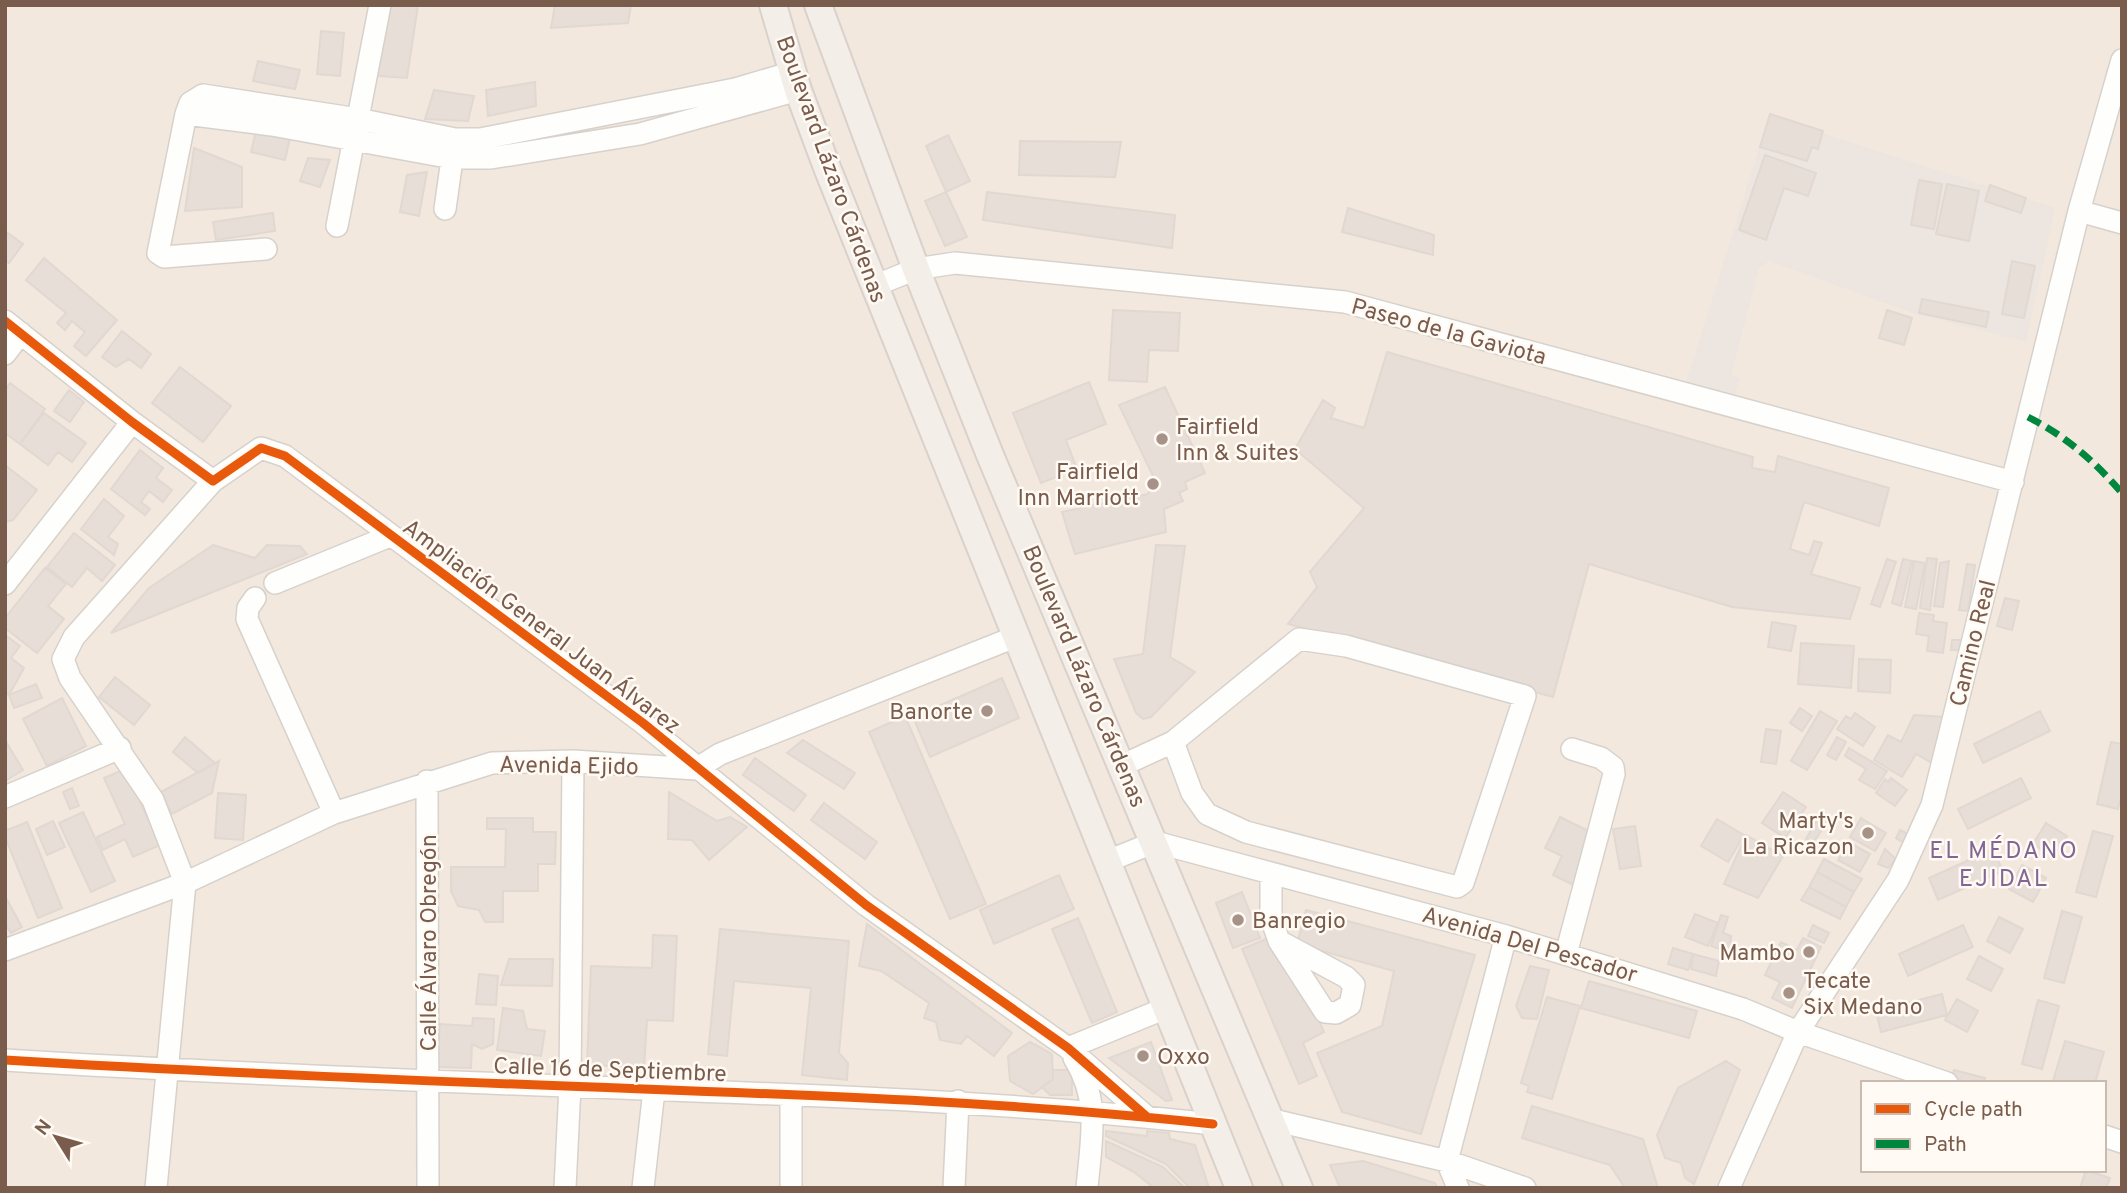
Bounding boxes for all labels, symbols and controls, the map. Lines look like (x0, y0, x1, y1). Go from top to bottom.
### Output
street label: Boulevard Lázaro Cárdenas (768, 32, 891, 307)
street label: Paseo de la Gaviota (1348, 293, 1549, 373)
place label: Fairfield Inn & Suites (1176, 414, 1299, 469)
marker: Fairfield Inn & Suites (1154, 431, 1170, 447)
place label: Fairfield Inn Marriott (1018, 459, 1139, 514)
marker: Fairfield Inn Marriott (1145, 476, 1161, 492)
street label: Ampliación General Juan Álvarez (396, 513, 686, 742)
street label: Boulevard Lázaro Cárdenas (1014, 542, 1151, 812)
street label: Camino Real (1945, 577, 2004, 710)
place label: Banorte (889, 699, 973, 728)
marker: Banorte (979, 703, 995, 719)
street label: Avenida Ejido (499, 752, 639, 783)
place label: Marty's La Ricazon (1742, 808, 1854, 863)
marker: Marty's La Ricazon (1860, 825, 1876, 841)
street label: Calle Álvaro Obregón (415, 834, 445, 1052)
district label: EL MÉDANO EJIDAL (1929, 835, 2079, 895)
street label: Avenida Del Pescador (1418, 902, 1640, 991)
place label: Banregio (1252, 908, 1346, 937)
marker: Banregio (1230, 912, 1246, 928)
place label: Mambo (1719, 940, 1795, 969)
marker: Mambo (1801, 944, 1817, 960)
place label: Tecate Six Medano (1803, 968, 1923, 1023)
marker: Tecate Six Medano (1781, 985, 1797, 1001)
place label: Oxxo (1157, 1044, 1210, 1073)
marker: Oxxo (1135, 1048, 1151, 1064)
street label: Calle 16 de Septiembre (493, 1053, 727, 1090)
legend (1861, 1081, 2106, 1172)
text: Cycle path (1924, 1097, 2023, 1124)
north arrow (21, 1102, 91, 1172)
text: N (30, 1115, 58, 1141)
text: Path (1924, 1132, 1967, 1159)

